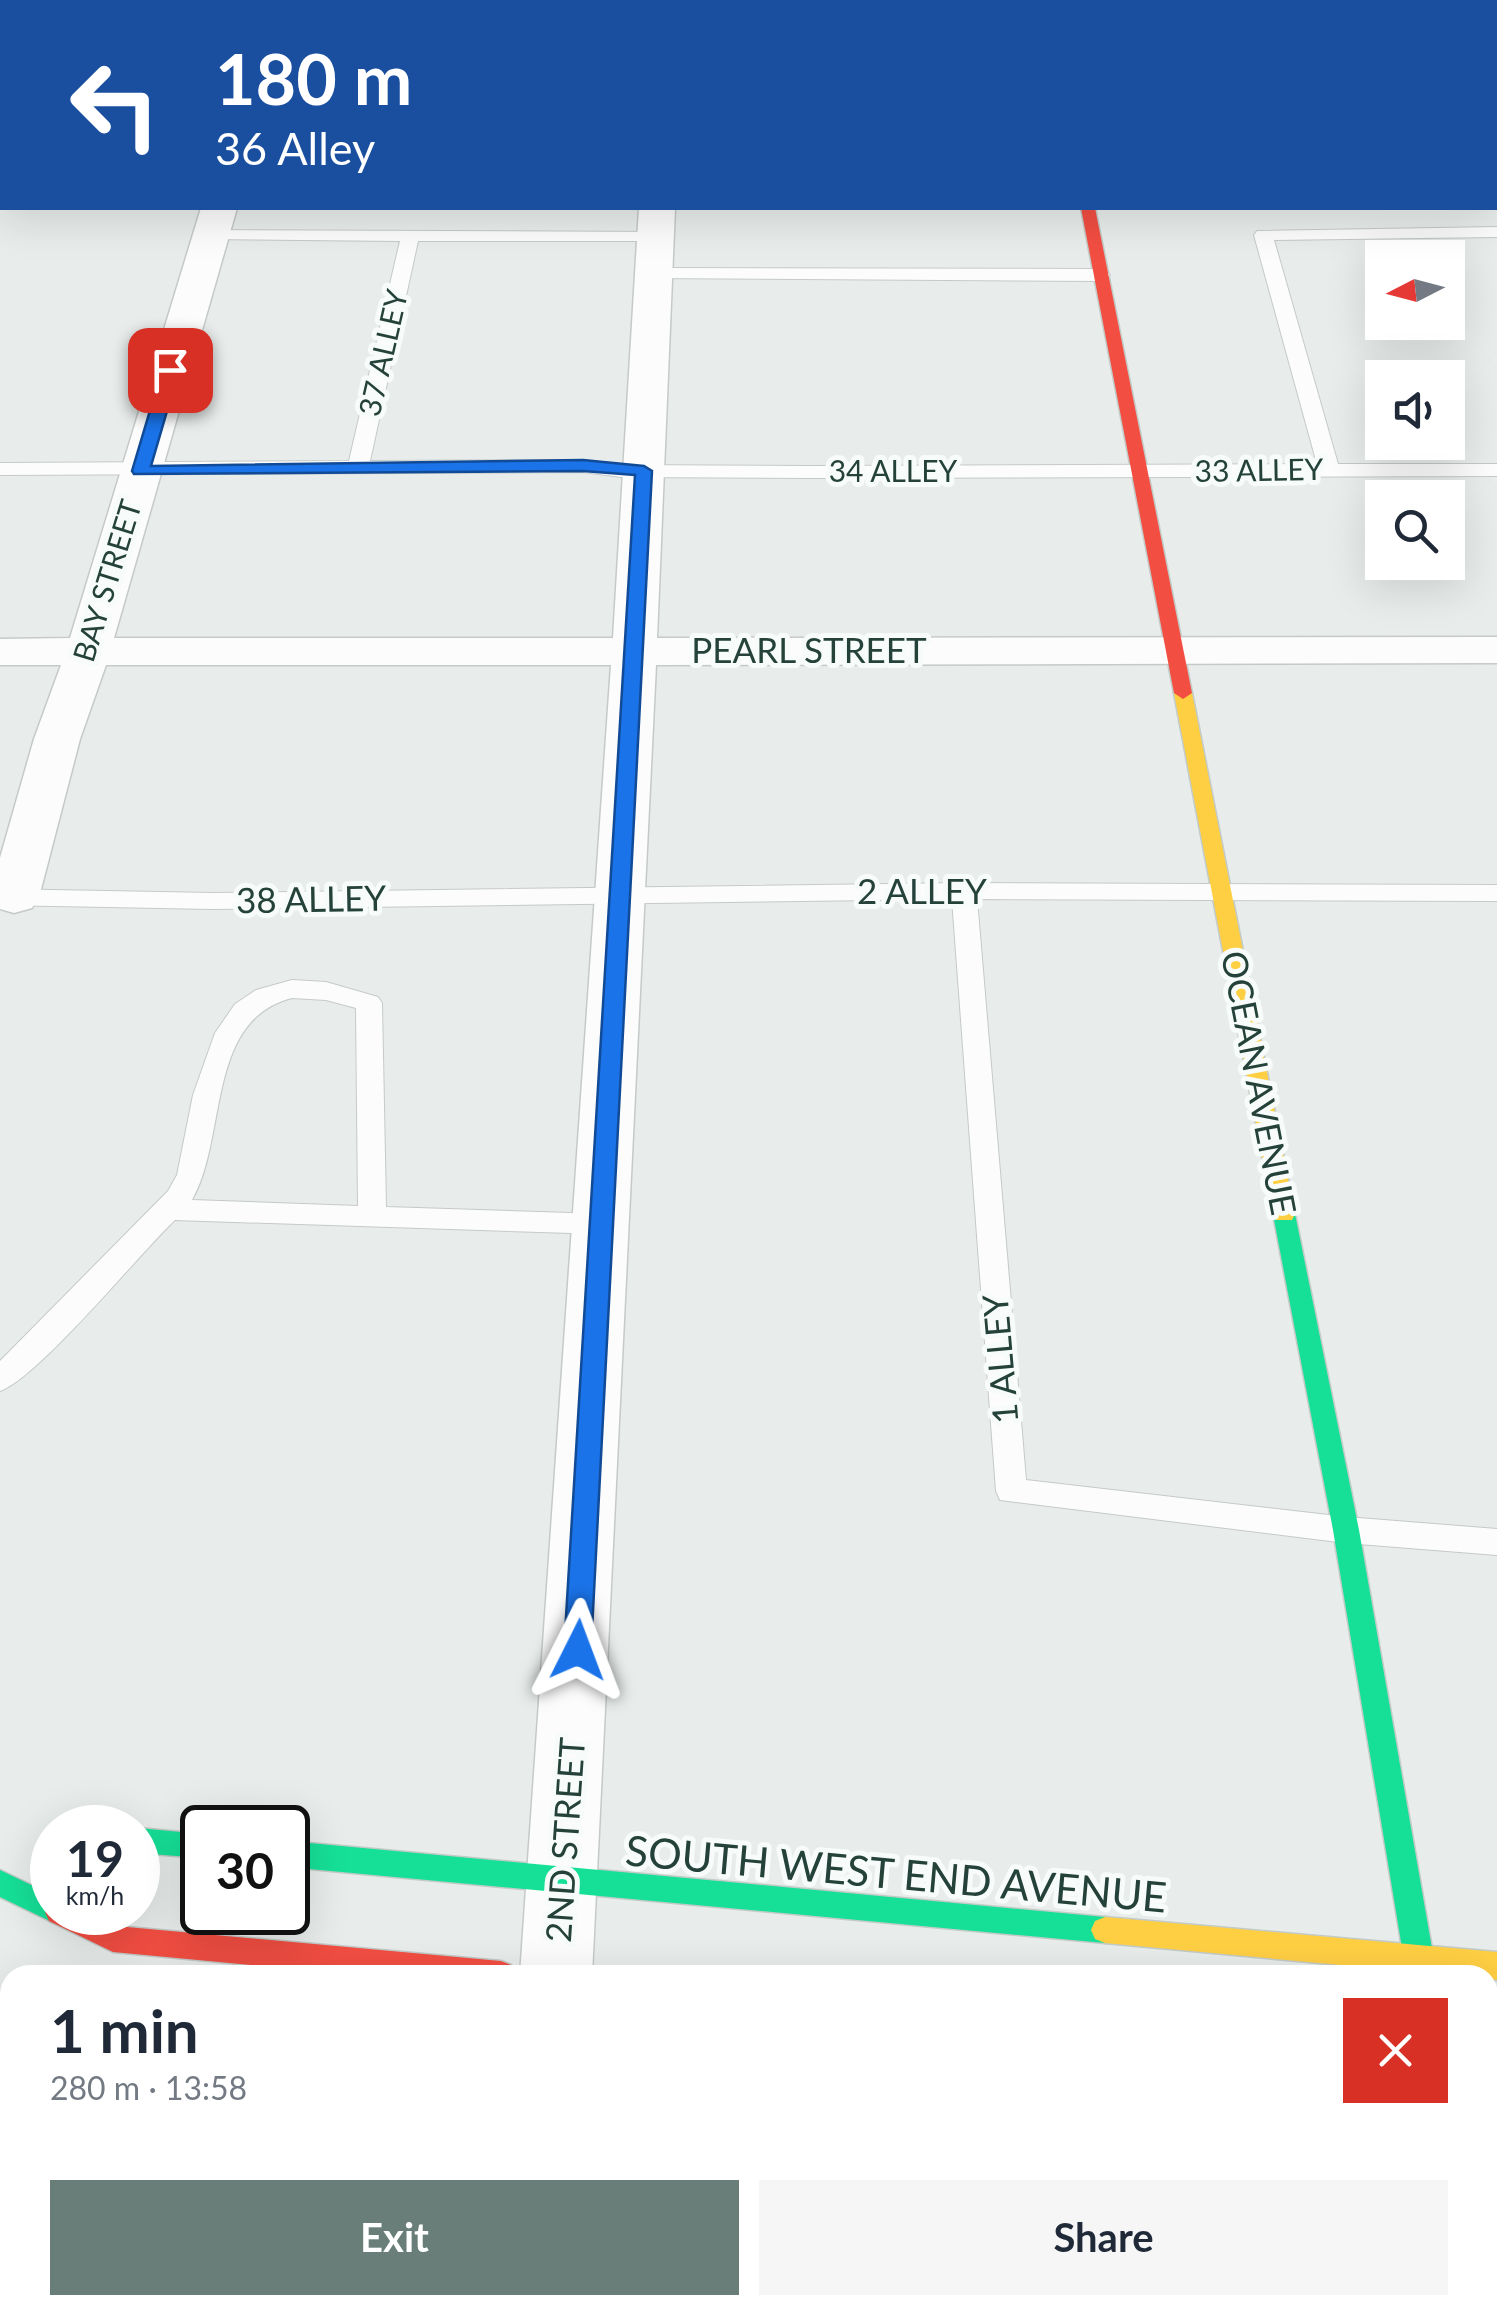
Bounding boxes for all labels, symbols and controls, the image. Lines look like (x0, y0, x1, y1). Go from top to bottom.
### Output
text: 180 m (215, 36, 412, 120)
icon: left (50, 40, 180, 170)
text: 36 Alley (215, 121, 375, 175)
north arrow (1365, 240, 1465, 340)
map controls (1365, 240, 1465, 580)
street label: 37 ALLEY (350, 286, 414, 419)
pin (128, 328, 213, 413)
icon: arrive (143, 343, 198, 398)
button: sound (1365, 360, 1465, 460)
street label: 33 ALLEY (1194, 450, 1324, 488)
street label: 34 ALLEY (829, 452, 958, 488)
button: search (1365, 480, 1465, 580)
street label: BAY STREET (64, 495, 148, 666)
street label: PEARL STREET (691, 628, 927, 670)
street label: 2 ALLEY (857, 869, 987, 911)
street label: 38 ALLEY (236, 876, 387, 920)
street label: OCEAN AVENUE (1214, 947, 1306, 1218)
street label: 1 ALLEY (972, 1293, 1026, 1426)
position arrow (526, 1598, 630, 1702)
street label: 2ND STREET (536, 1736, 592, 1944)
speed limit sign: 30 (180, 1805, 310, 1935)
street label: SOUTH WEST END AVENUE (624, 1824, 1169, 1922)
text: 19 (66, 1828, 124, 1888)
text: km/h (66, 1880, 124, 1910)
text: 1 min (50, 1994, 199, 2066)
button: close (1343, 1998, 1448, 2103)
text: 280 m · 13:58 (50, 2068, 247, 2107)
button: Exit (50, 2180, 739, 2295)
button: Share (759, 2180, 1448, 2295)

